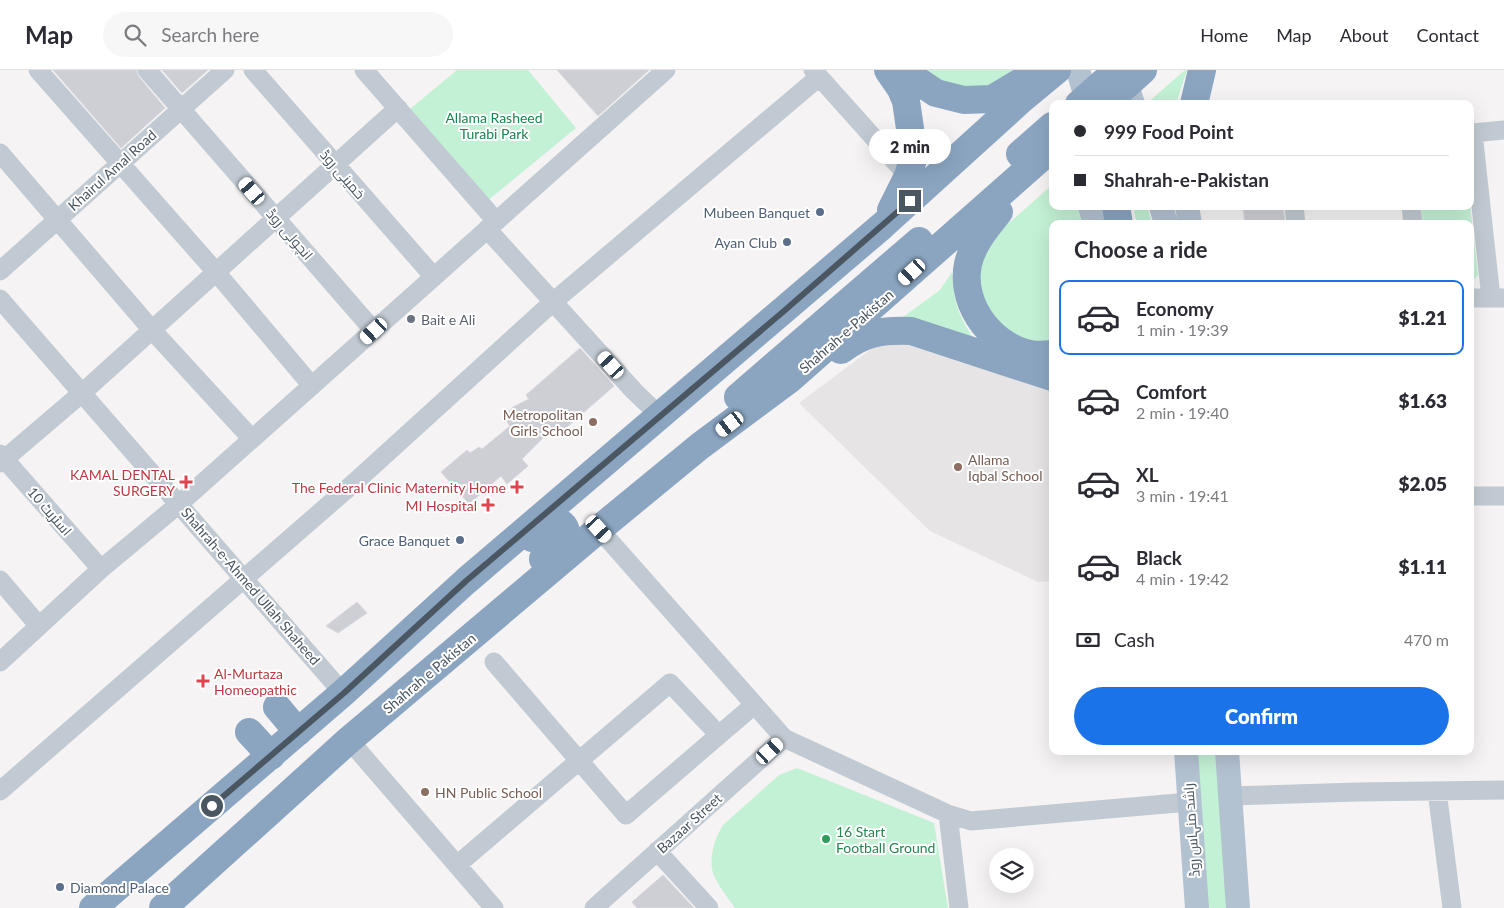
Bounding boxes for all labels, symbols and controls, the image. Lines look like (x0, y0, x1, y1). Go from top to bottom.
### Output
search box (103, 12, 453, 57)
text: Map (25, 20, 73, 49)
icon: search (121, 21, 149, 49)
text: Search here (161, 23, 259, 46)
text: Home (1200, 24, 1248, 46)
text: Map (1276, 24, 1312, 46)
text: About (1340, 24, 1389, 46)
text: Contact (1417, 24, 1479, 46)
park label: Allama Rasheed Turabi Park (445, 109, 543, 142)
text: 999 Food Point (1104, 120, 1234, 143)
street label: Khairul Amal Road (64, 126, 160, 214)
callout: 2 min (869, 128, 951, 164)
text: 2 min (890, 137, 930, 156)
street label: خمینی روڈ (317, 146, 369, 202)
text: Shahrah-e-Pakistan (1104, 168, 1269, 191)
car (236, 175, 267, 207)
route end (899, 190, 921, 212)
place label: Mubeen Banquet (704, 204, 810, 221)
street label: انچولی روڈ (262, 205, 317, 264)
marker: Mubeen Banquet (814, 206, 826, 218)
place label: Ayan Club (714, 234, 777, 251)
marker: Ayan Club (781, 236, 793, 248)
text: Choose a ride (1074, 236, 1208, 263)
car (895, 256, 928, 288)
street label: Shahrah-e-Pakistan (795, 286, 897, 376)
icon: car (1076, 295, 1121, 340)
text: Economy (1136, 297, 1214, 320)
text: $1.21 (1398, 306, 1447, 329)
place label: Bait e Ali (421, 311, 475, 328)
marker: Bait e Ali (405, 313, 417, 325)
car (357, 315, 390, 347)
text: 1 min · 19:39 (1136, 320, 1229, 339)
car (595, 349, 626, 381)
icon: car (1076, 378, 1121, 423)
text: Comfort (1136, 380, 1207, 403)
text: $1.63 (1398, 389, 1447, 412)
text: 2 min · 19:40 (1136, 403, 1229, 422)
place label: Metropolitan Girls School (503, 406, 583, 439)
car (713, 409, 746, 439)
marker: Metropolitan Girls School (587, 416, 599, 428)
place label: Allama Iqbal School (968, 451, 1042, 484)
marker: Allama Iqbal School (952, 461, 964, 473)
icon: car (1076, 461, 1121, 506)
text: XL (1136, 463, 1159, 486)
place label: KAMAL DENTAL SURGERY (70, 466, 175, 499)
text: $2.05 (1398, 472, 1447, 495)
marker: KAMAL DENTAL SURGERY (179, 475, 193, 489)
place label: The Federal Clinic Maternity Home (292, 479, 506, 496)
marker: The Federal Clinic Maternity Home (510, 480, 524, 494)
street label: اسٹریٹ 10 (24, 483, 76, 539)
text: 3 min · 19:41 (1136, 486, 1229, 505)
place label: MI Hospital (406, 497, 477, 514)
marker: MI Hospital (481, 498, 495, 512)
street label: Shahrah-e-Ahmed Ullah Shaheed (178, 504, 324, 668)
car (583, 513, 614, 545)
place label: Grace Banquet (359, 532, 450, 549)
marker: Grace Banquet (454, 534, 466, 546)
icon: car (1076, 544, 1121, 589)
text: Black (1136, 546, 1182, 569)
text: $1.11 (1398, 555, 1447, 578)
text: 4 min · 19:42 (1136, 569, 1229, 588)
icon: cash (1074, 626, 1102, 654)
text: Cash (1114, 628, 1155, 651)
street label: Shahrah e Pakistan (379, 629, 479, 717)
text: 470 m (1404, 630, 1449, 649)
place label: Al-Murtaza Homeopathic (214, 665, 297, 698)
marker: Al-Murtaza Homeopathic (196, 674, 210, 688)
button: Confirm (1074, 687, 1449, 745)
car (753, 735, 786, 767)
street label: راشد منہاس روڈ (1179, 782, 1204, 878)
place label: HN Public School (435, 784, 542, 801)
marker: HN Public School (419, 786, 431, 798)
street label: Bazaar Street (653, 789, 725, 857)
route start (201, 795, 223, 817)
place label: 16 Start Football Ground (836, 823, 935, 856)
marker: 16 Start Football Ground (820, 833, 832, 845)
map controls (989, 848, 1034, 893)
button: layers (989, 848, 1034, 893)
place label: Diamond Palace (70, 879, 169, 896)
marker: Diamond Palace (54, 881, 66, 893)

